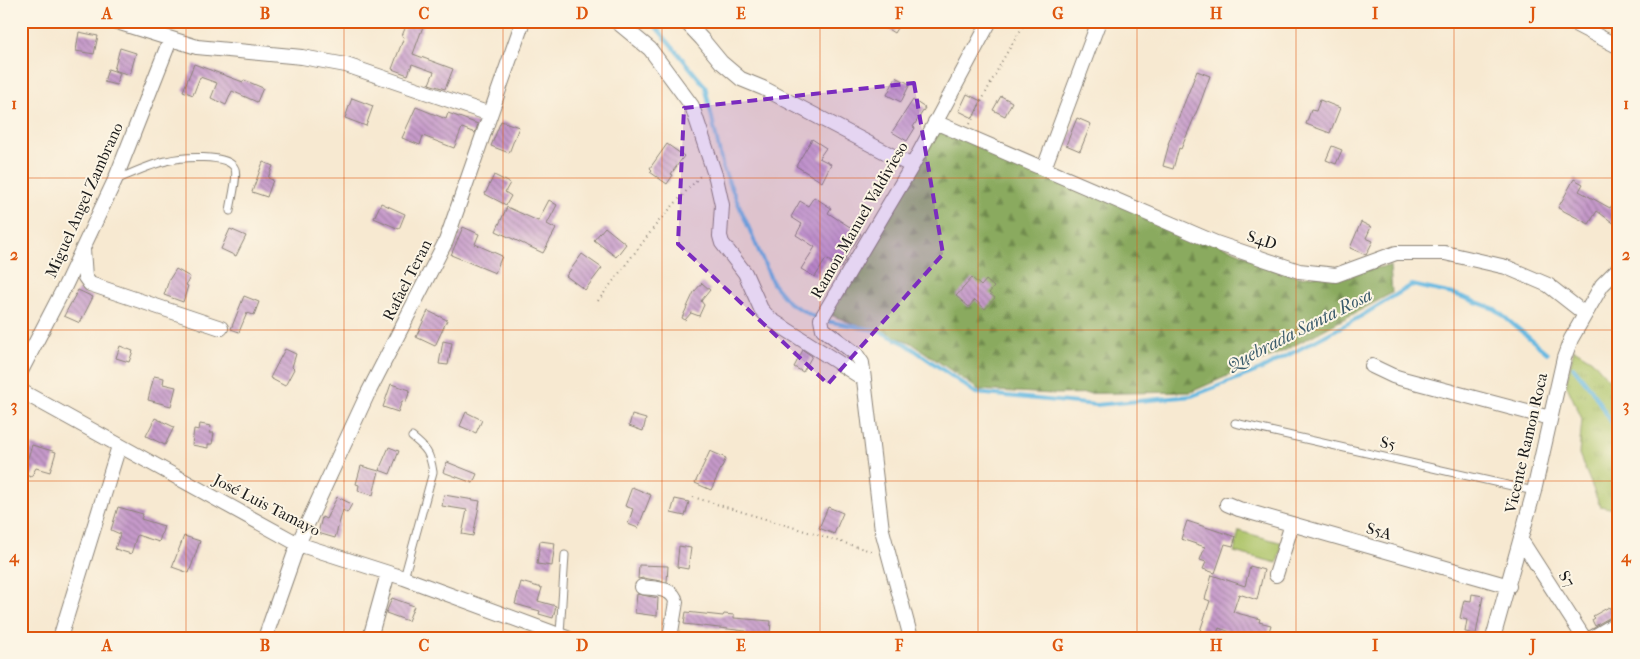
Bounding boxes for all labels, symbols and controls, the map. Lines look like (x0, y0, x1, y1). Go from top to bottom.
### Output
text: A (101, 4, 113, 23)
text: B (260, 4, 270, 23)
text: C (419, 4, 430, 23)
text: D (576, 4, 588, 23)
text: E (736, 4, 746, 23)
text: F (894, 4, 904, 23)
text: G (1052, 4, 1064, 23)
text: H (1210, 4, 1223, 23)
text: I (1372, 4, 1379, 23)
text: J (1528, 4, 1536, 24)
text: 1 (11, 94, 17, 113)
text: 1 (1623, 94, 1629, 113)
street label: Miguel Angel Zambrano (41, 119, 127, 281)
street label: Ramon Manuel Valdivieso (806, 138, 912, 302)
street label: S4D (1245, 226, 1279, 254)
street label: Rafael Teran (378, 236, 436, 324)
text: 2 (10, 245, 18, 264)
text: 2 (1622, 245, 1630, 264)
water label: Quebrada Santa Rosa (1223, 284, 1376, 376)
street label: Vicente Ramon Roca (1500, 370, 1552, 516)
text: 3 (11, 396, 17, 416)
text: 3 (1623, 396, 1629, 416)
street label: S5 (1378, 432, 1398, 454)
street label: José Luis Tamayo (209, 469, 324, 540)
street label: S5A (1364, 518, 1394, 544)
text: 4 (8, 547, 20, 567)
text: 4 (1620, 547, 1632, 567)
street label: S7 (1555, 567, 1579, 591)
text: A (101, 636, 113, 655)
text: B (260, 636, 270, 655)
text: C (419, 636, 430, 655)
text: D (576, 636, 588, 655)
text: E (736, 636, 746, 655)
text: F (894, 636, 904, 655)
text: G (1052, 636, 1064, 655)
text: H (1210, 636, 1223, 655)
text: I (1372, 636, 1379, 655)
text: J (1528, 636, 1536, 656)

